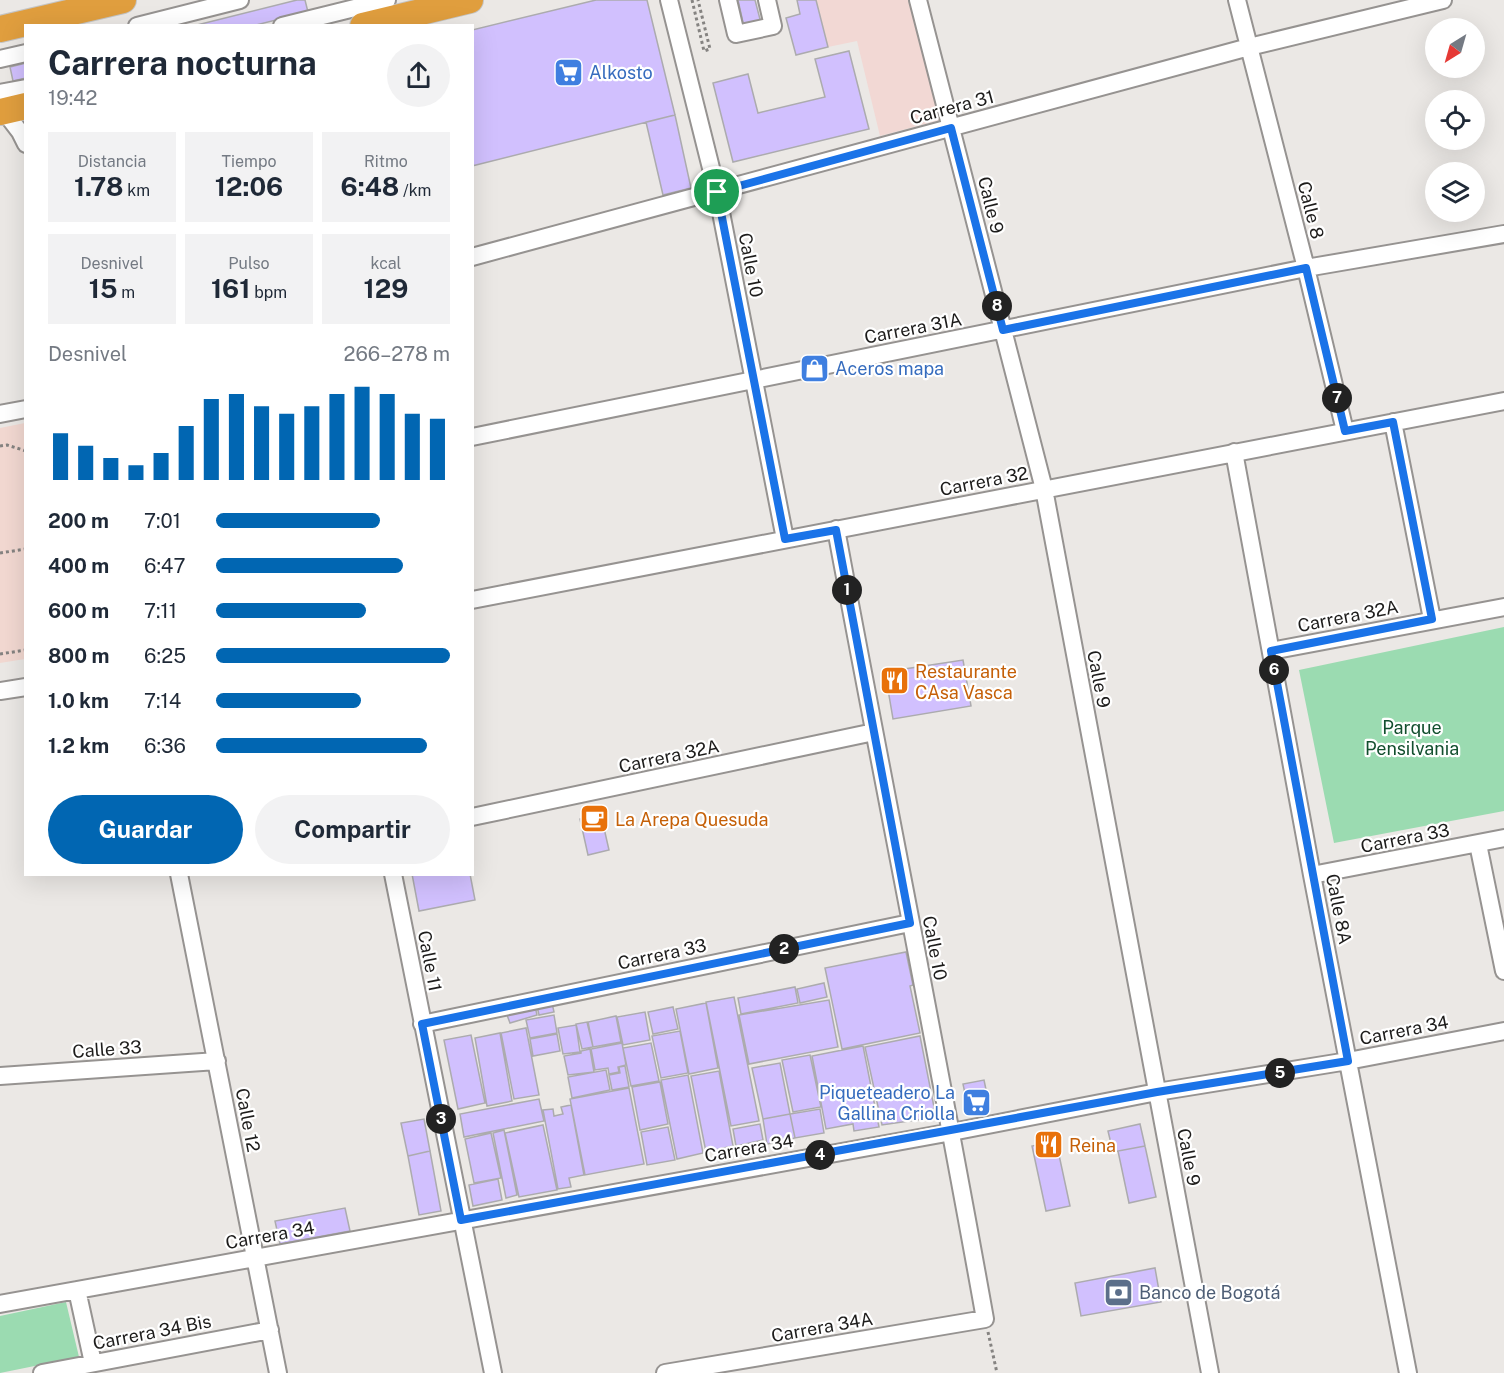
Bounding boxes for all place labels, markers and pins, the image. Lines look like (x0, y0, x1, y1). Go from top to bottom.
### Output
supermarket icon: Alkosto (552, 56, 584, 88)
place label: Alkosto (589, 62, 653, 83)
pin (691, 166, 742, 217)
pin: 8 (982, 291, 1012, 321)
shop icon: Aceros mapa (798, 352, 830, 384)
place label: Aceros mapa (835, 358, 944, 379)
pin: 7 (1322, 383, 1352, 413)
pin: 1 (832, 575, 862, 605)
pin: 6 (1259, 655, 1289, 685)
place label: Restaurante CAsa Vasca (915, 661, 1017, 703)
restaurant icon: Restaurante CAsa Vasca (878, 665, 910, 697)
cafe icon: La Arepa Quesuda (578, 803, 610, 835)
place label: La Arepa Quesuda (615, 809, 769, 830)
pin: 2 (769, 934, 799, 964)
pin: 5 (1265, 1058, 1295, 1088)
place label: Piqueteadero La Gallina Criolla (819, 1082, 955, 1124)
supermarket icon: Piqueteadero La Gallina Criolla (960, 1086, 992, 1118)
pin: 3 (426, 1104, 456, 1134)
restaurant icon: Reina (1032, 1129, 1064, 1161)
place label: Reina (1069, 1135, 1116, 1156)
pin: 4 (805, 1140, 835, 1170)
bank icon: Banco de Bogotá (1102, 1276, 1134, 1308)
place label: Banco de Bogotá (1139, 1282, 1280, 1303)

